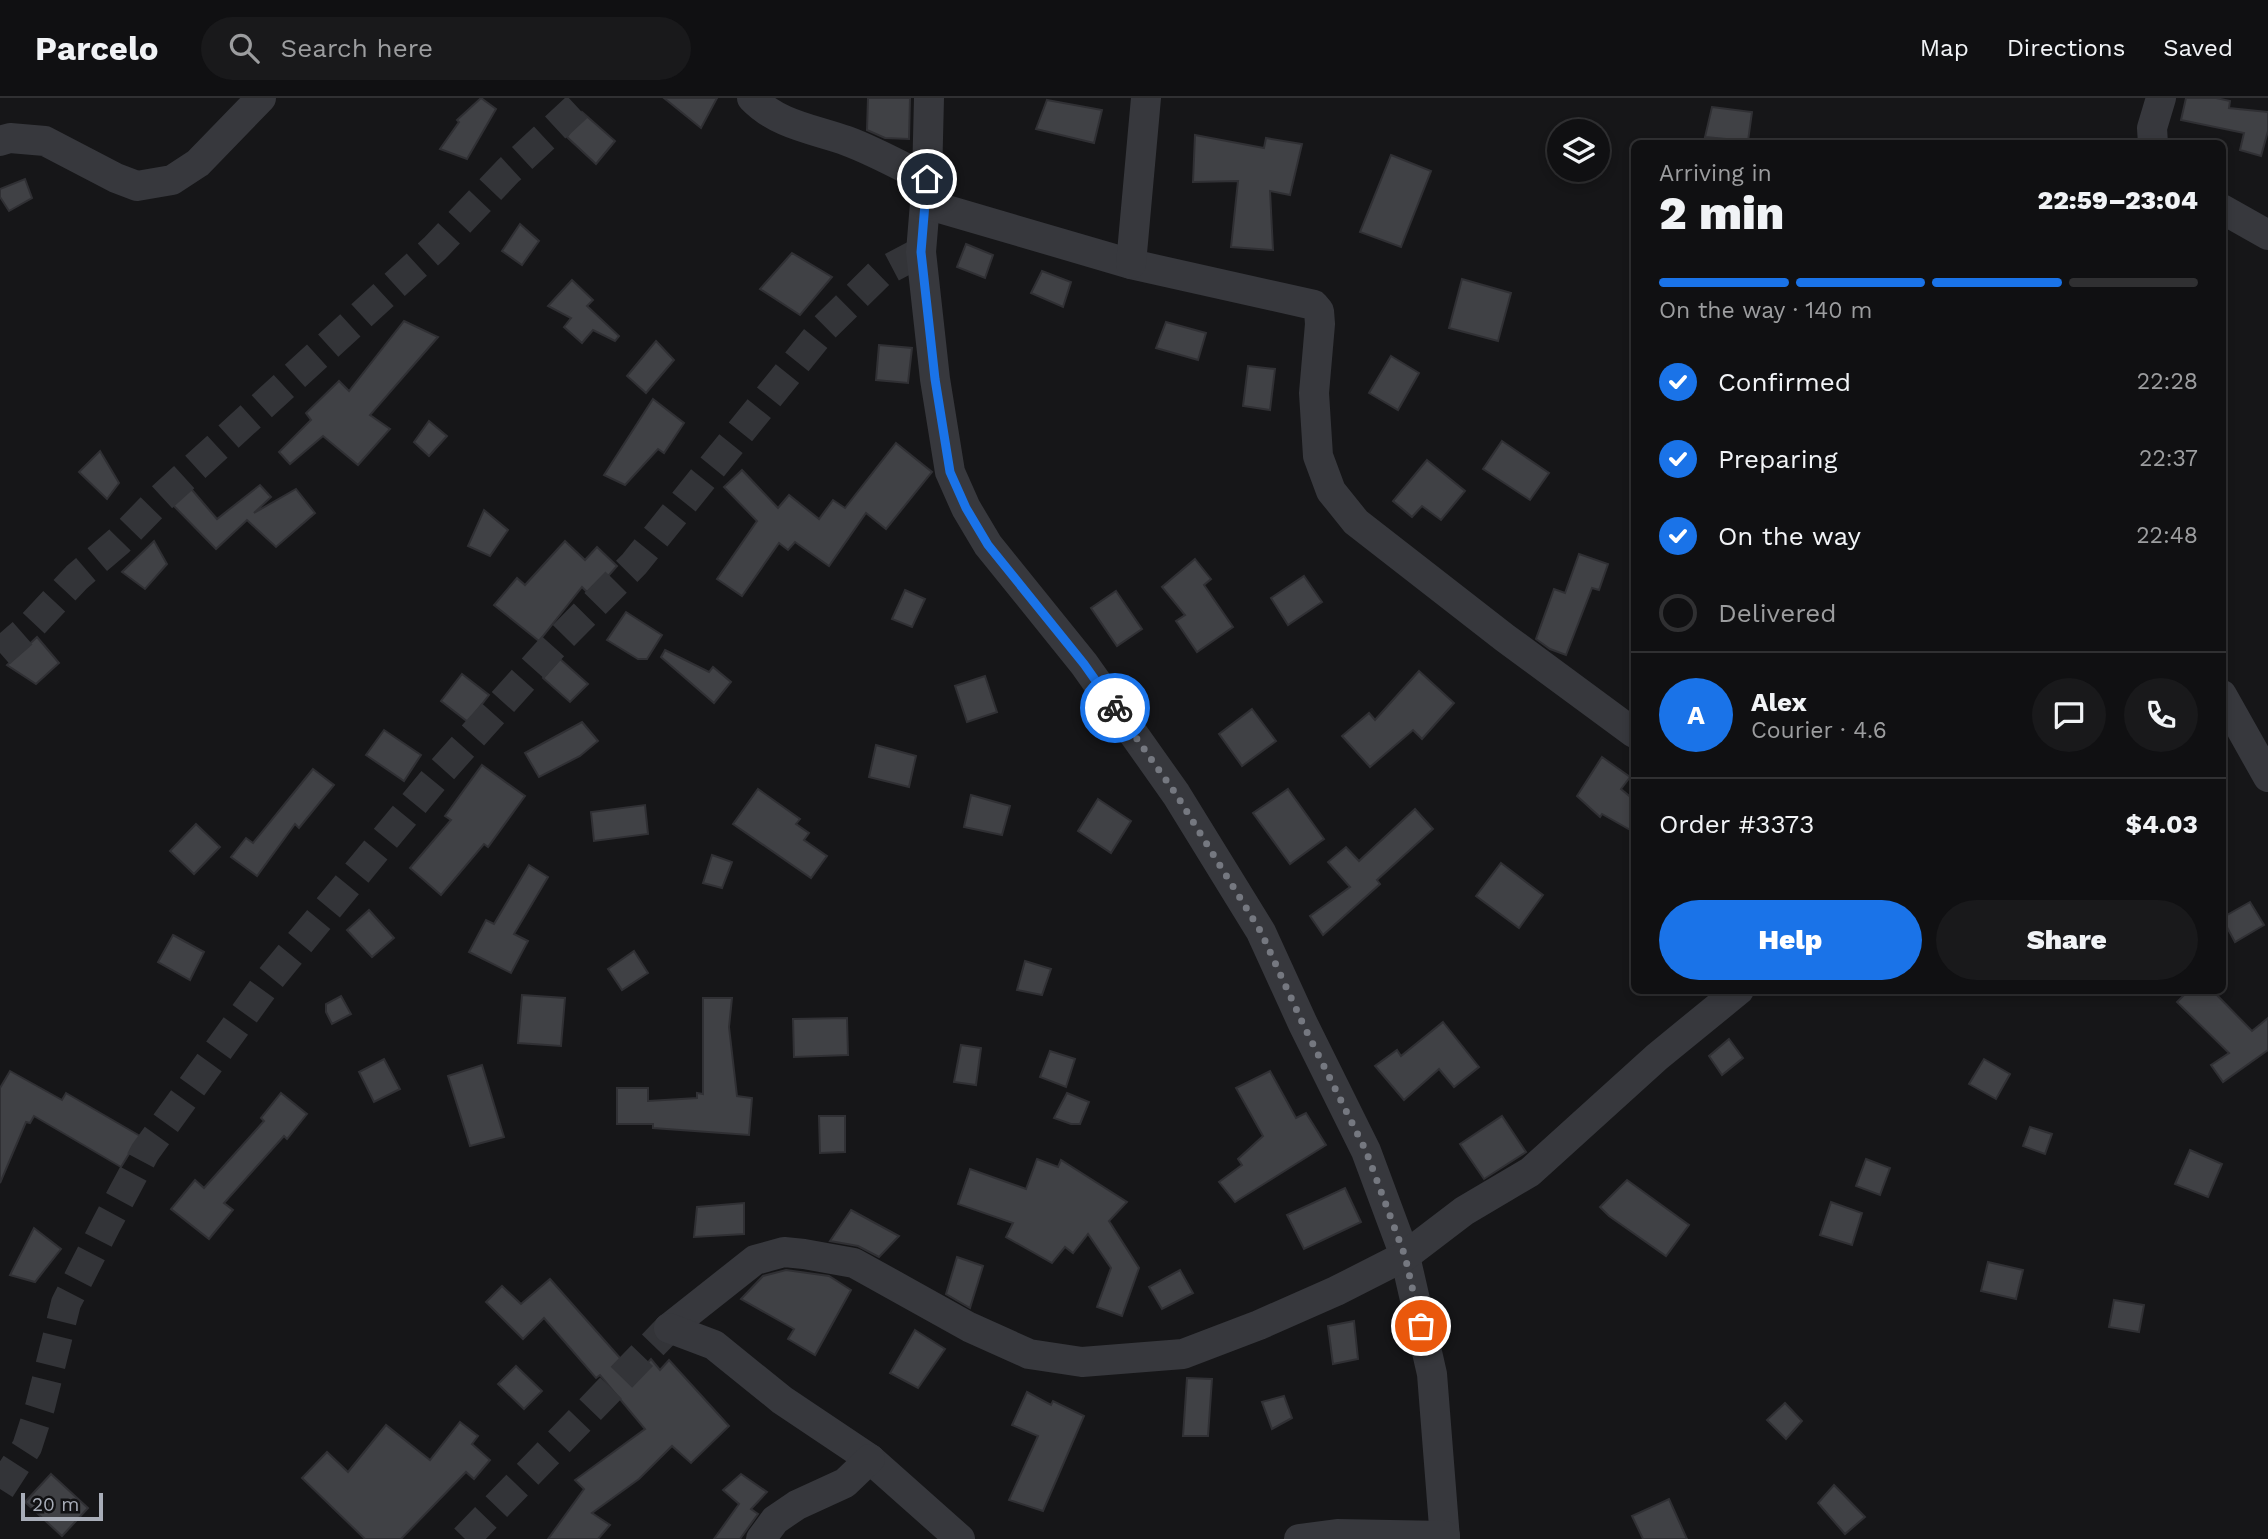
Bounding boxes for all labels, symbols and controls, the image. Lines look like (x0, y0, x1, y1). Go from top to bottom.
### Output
search box (201, 17, 691, 80)
text: Parcelo (35, 29, 159, 68)
icon: search (225, 29, 263, 67)
text: Search here (281, 33, 433, 63)
text: Map (1920, 34, 1969, 62)
text: Directions (2007, 34, 2125, 62)
text: Saved (2163, 34, 2233, 62)
map controls (1547, 119, 1610, 182)
button: layers (1547, 119, 1610, 182)
pin (897, 149, 957, 209)
icon: home (908, 160, 946, 198)
text: Arriving in (1659, 160, 1772, 187)
text: 22:59–23:04 (2038, 185, 2198, 215)
text: 2 min (1659, 186, 1784, 240)
text: On the way · 140 m (1659, 297, 1872, 324)
icon: check (1659, 363, 1697, 401)
text: Confirmed (1718, 367, 1851, 397)
text: 22:28 (2137, 368, 2198, 395)
icon: check (1659, 440, 1697, 478)
text: Preparing (1718, 444, 1838, 474)
text: 22:37 (2139, 445, 2198, 472)
icon: check (1659, 517, 1697, 555)
text: On the way (1718, 521, 1861, 551)
text: 22:48 (2136, 522, 2198, 549)
text: Delivered (1718, 598, 1837, 628)
courier (1080, 673, 1150, 743)
button: chat (2032, 678, 2106, 752)
button: phone (2124, 678, 2198, 752)
text: Alex (1751, 687, 1807, 717)
icon: bike (1096, 689, 1134, 727)
text: A (1687, 700, 1705, 730)
text: Courier · 4.6 (1751, 717, 1887, 744)
text: Order #3373 (1659, 809, 1814, 839)
text: $4.03 (2125, 809, 2198, 839)
button: Help (1659, 900, 1922, 980)
button: Share (1936, 900, 2198, 980)
pin (1391, 1296, 1451, 1356)
icon: bag (1402, 1307, 1440, 1345)
scale bar (21, 1490, 103, 1522)
text: 20 m (32, 1493, 79, 1516)

